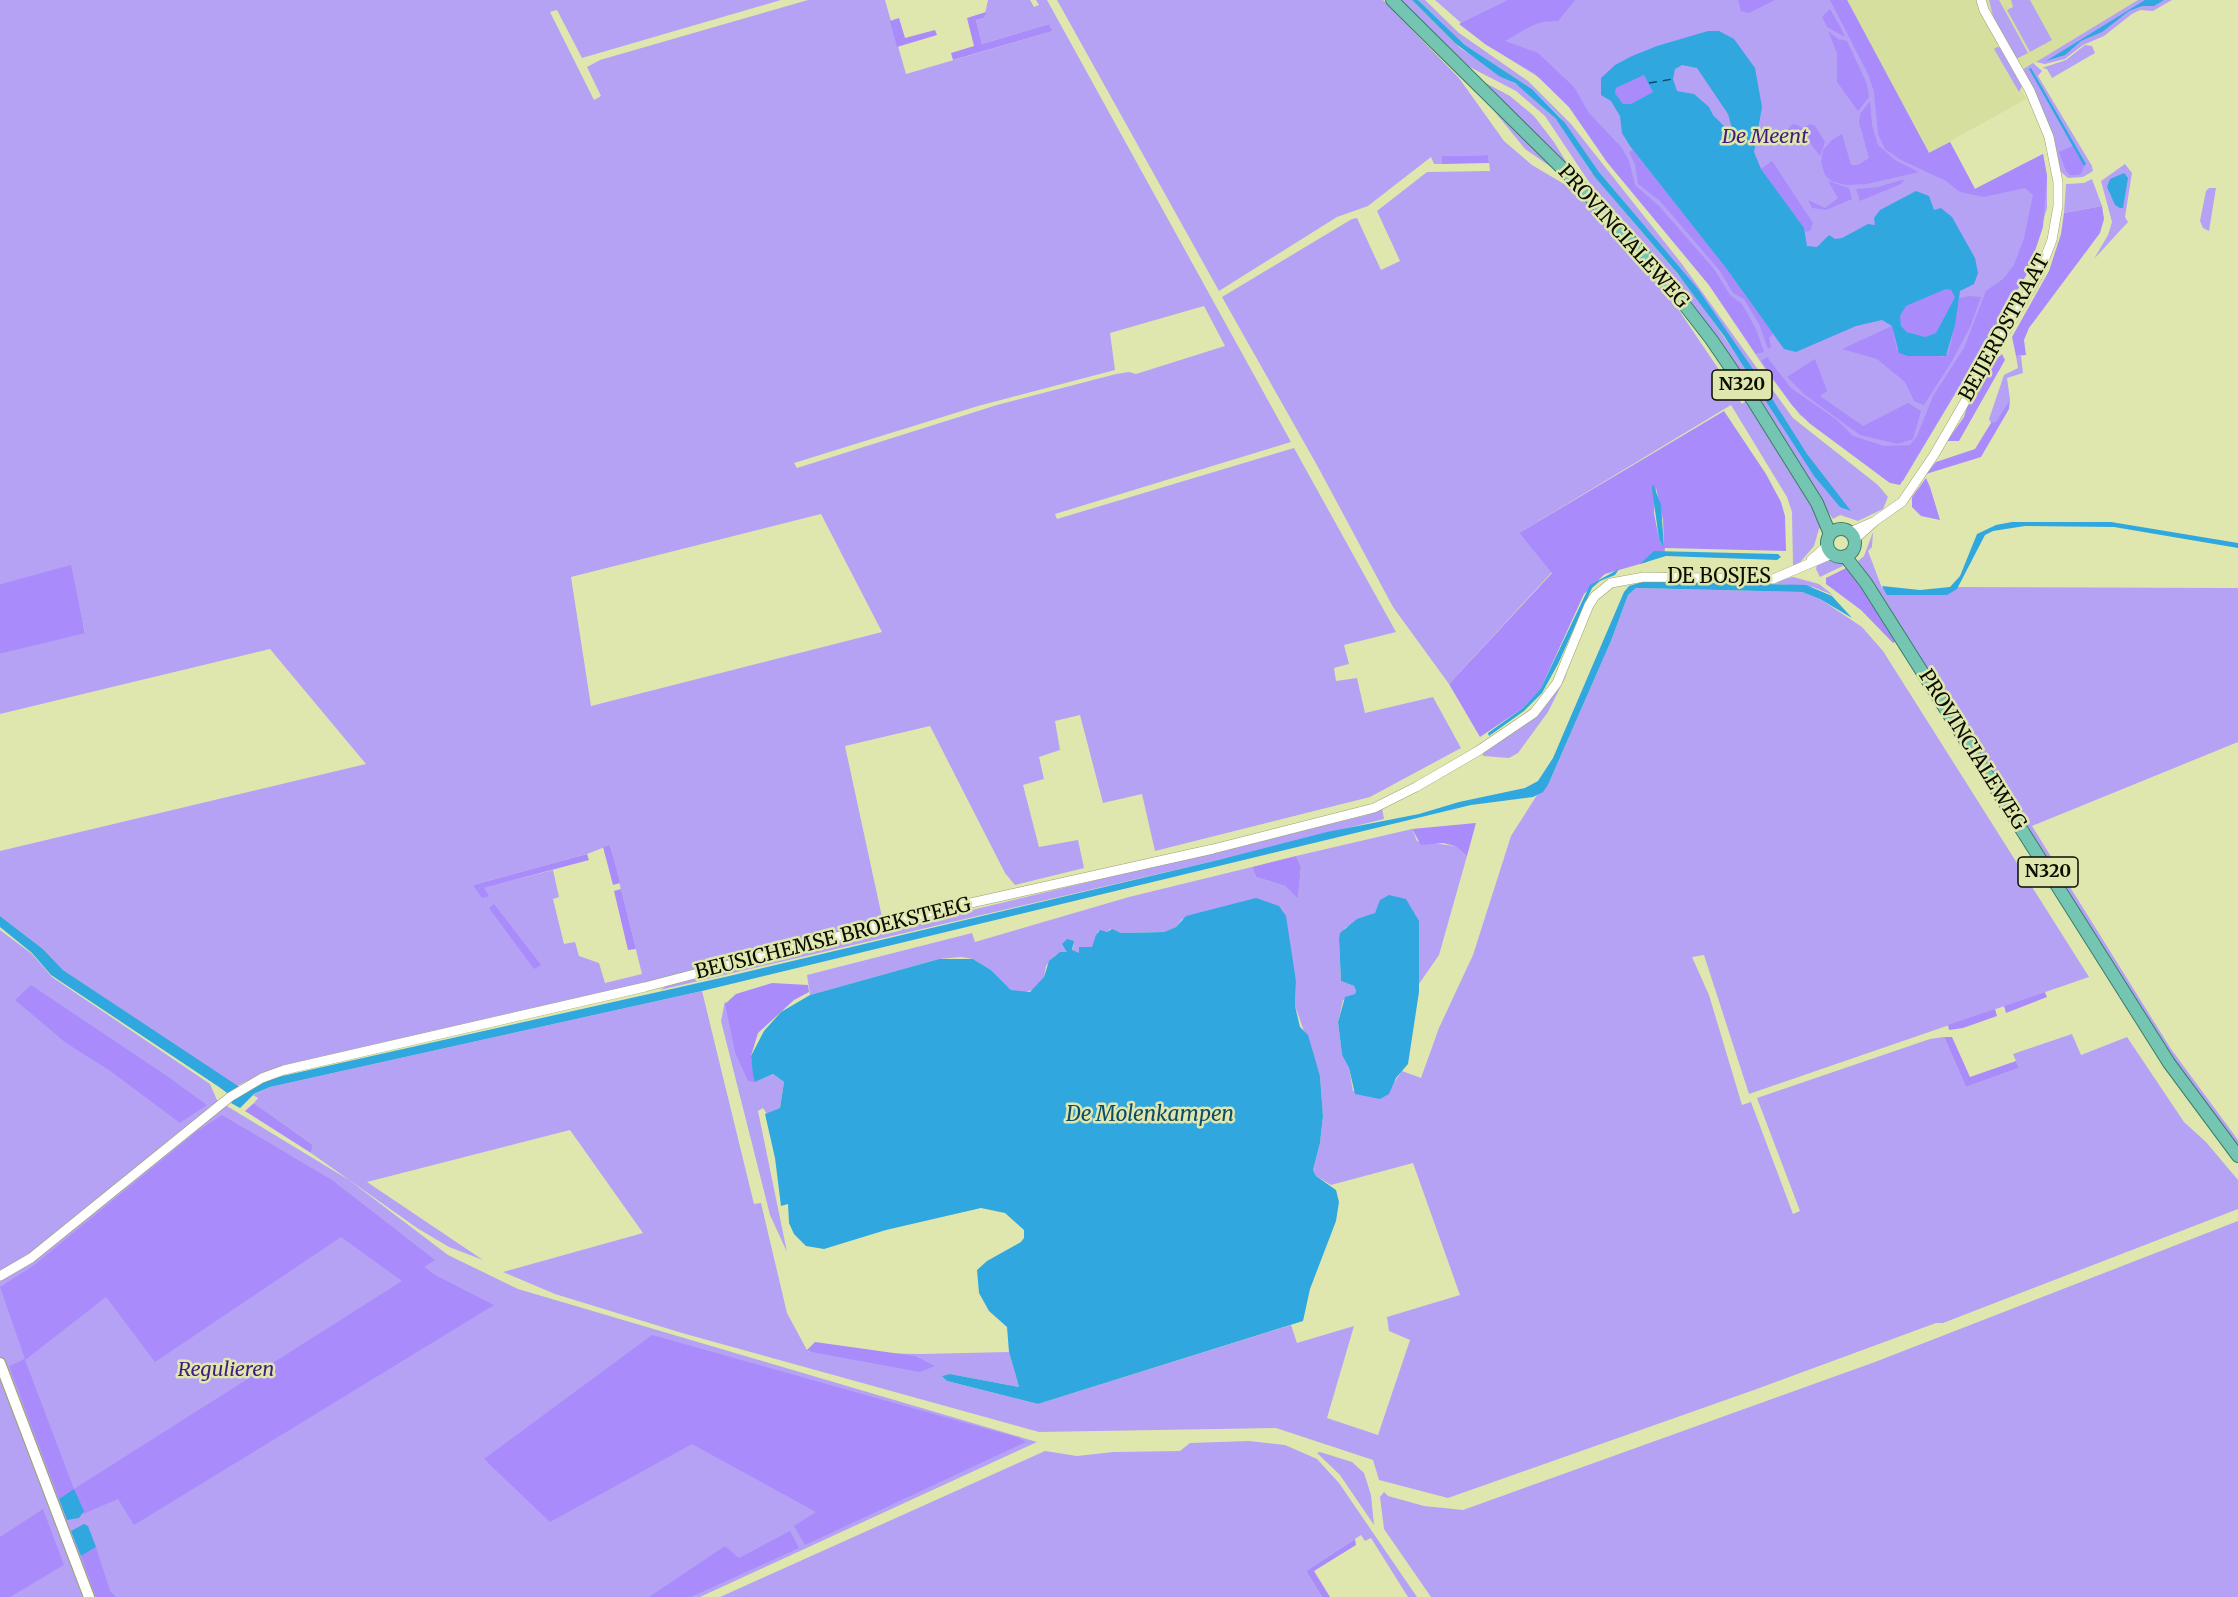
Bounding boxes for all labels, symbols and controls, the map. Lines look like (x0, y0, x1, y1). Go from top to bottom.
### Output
park label: De Meent (1722, 125, 1808, 149)
street label: PROVINCIALEWEG (1552, 161, 1694, 313)
street label: BEIJERDSTRAAT (1955, 251, 2055, 405)
road number: N320 (1712, 370, 1772, 400)
street label: DE BOSJES (1667, 565, 1771, 589)
street label: PROVINCIALEWEG (1913, 666, 2031, 834)
road number: N320 (2018, 857, 2078, 887)
street label: BEUSICHEMSE BROEKSTEEG (693, 893, 973, 985)
water label: De Molenkampen (1066, 1102, 1234, 1128)
park label: Regulieren (178, 1358, 274, 1382)

